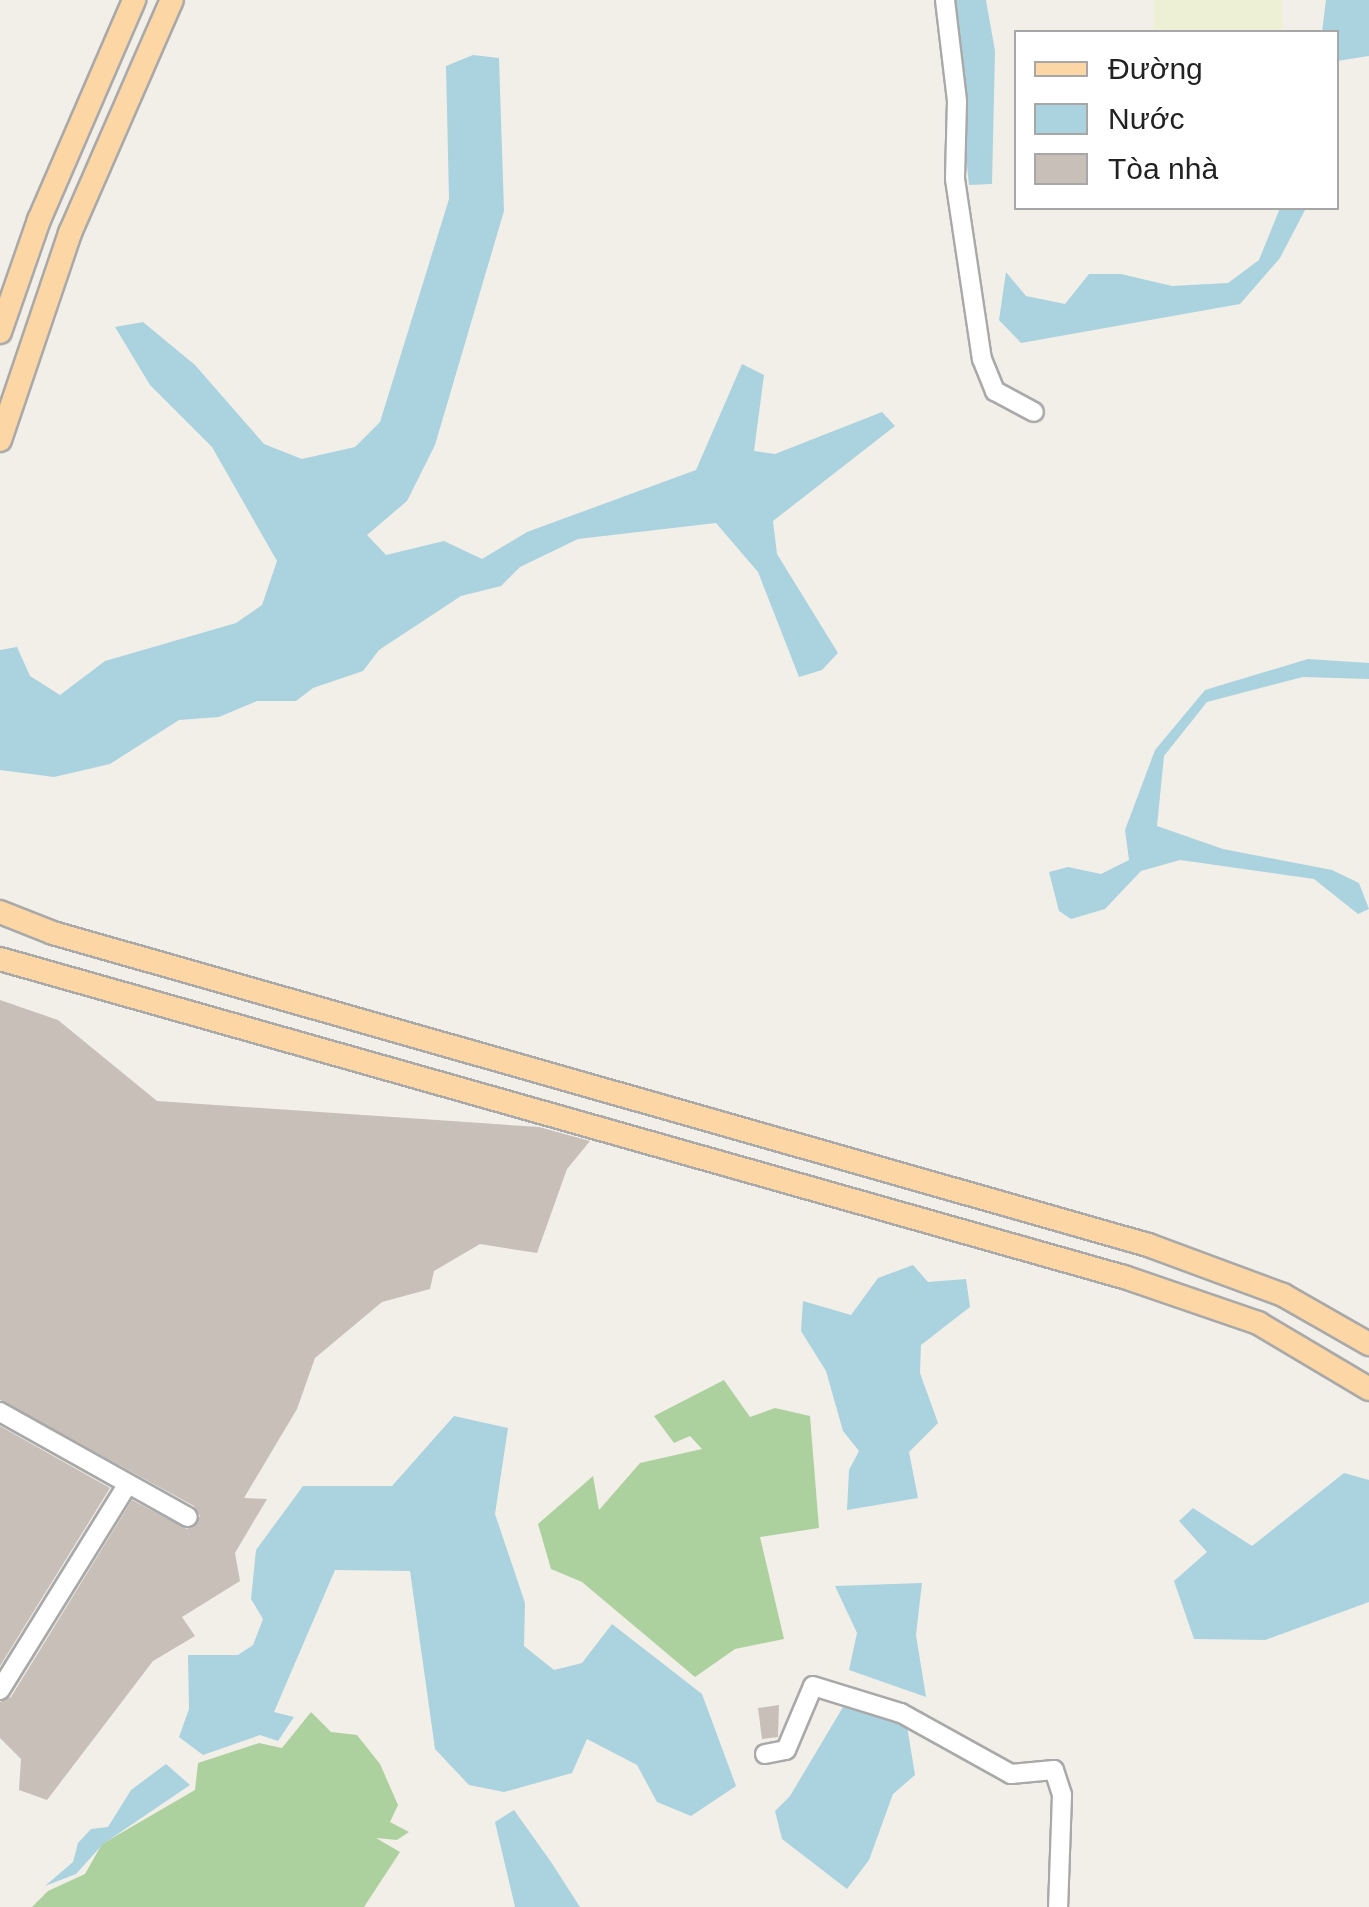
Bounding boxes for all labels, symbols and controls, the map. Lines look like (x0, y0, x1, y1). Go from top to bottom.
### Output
legend (1014, 30, 1339, 210)
text: Đường (1108, 52, 1203, 85)
text: Nước (1108, 102, 1184, 135)
text: Tòa nhà (1108, 152, 1218, 185)

